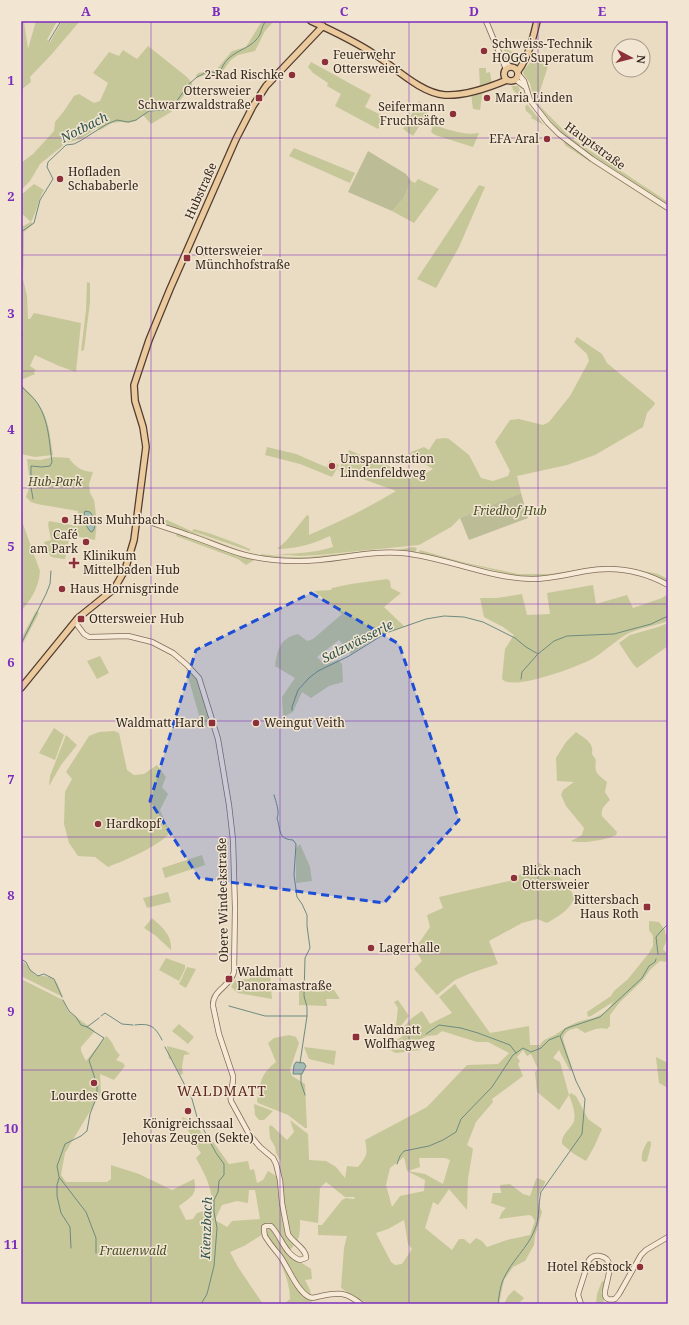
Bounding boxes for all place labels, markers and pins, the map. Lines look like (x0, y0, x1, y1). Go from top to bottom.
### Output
place label: Schweiss-Technik HOGG Superatum (492, 35, 594, 66)
place label: Feuerwehr Ottersweier (333, 46, 401, 77)
marker: Schweiss-Technik HOGG Superatum (479, 46, 489, 56)
marker: Feuerwehr Ottersweier (320, 57, 330, 67)
place label: 2-Rad Rischke (205, 66, 284, 83)
marker: 2-Rad Rischke (287, 70, 297, 80)
place label: Ottersweier Schwarzwaldstraße (138, 82, 251, 113)
place label: Maria Linden (495, 89, 573, 106)
marker: Ottersweier Schwarzwaldstraße (254, 93, 264, 103)
marker: Maria Linden (482, 93, 492, 103)
place label: Seifermann Fruchtsäfte (378, 98, 445, 129)
marker: Seifermann Fruchtsäfte (448, 109, 458, 119)
place label: EFA Aral (489, 130, 539, 147)
marker: EFA Aral (542, 134, 552, 144)
place label: Hofladen Schababerle (68, 163, 139, 194)
marker: Hofladen Schababerle (55, 174, 65, 184)
place label: Ottersweier Münchhofstraße (195, 242, 290, 273)
marker: Ottersweier Münchhofstraße (182, 253, 192, 263)
place label: Umspannstation Lindenfeldweg (340, 450, 434, 481)
marker: Umspannstation Lindenfeldweg (327, 461, 337, 471)
place label: Haus Muhrbach (73, 511, 166, 528)
marker: Haus Muhrbach (60, 515, 70, 525)
place label: Café am Park (30, 526, 79, 557)
marker: Café am Park (81, 537, 91, 547)
place label: Klinikum Mittelbaden Hub (83, 547, 180, 578)
marker: Klinikum Mittelbaden Hub (68, 557, 80, 569)
place label: Haus Hornisgrinde (70, 580, 179, 597)
marker: Haus Hornisgrinde (57, 584, 67, 594)
place label: Ottersweier Hub (89, 610, 184, 627)
marker: Ottersweier Hub (76, 614, 86, 624)
place label: Waldmatt Hard (115, 714, 205, 731)
place label: Weingut Veith (264, 714, 345, 731)
marker: Waldmatt Hard (207, 718, 217, 728)
marker: Weingut Veith (251, 718, 261, 728)
place label: Hardkopf (106, 815, 162, 832)
marker: Hardkopf (93, 819, 103, 829)
place label: Blick nach Ottersweier (522, 862, 590, 893)
marker: Blick nach Ottersweier (509, 873, 519, 883)
place label: Rittersbach Haus Roth (574, 891, 639, 922)
marker: Rittersbach Haus Roth (642, 902, 652, 912)
place label: Lagerhalle (379, 939, 440, 956)
marker: Lagerhalle (366, 943, 376, 953)
place label: Waldmatt Panoramastraße (237, 963, 332, 994)
marker: Waldmatt Panoramastraße (224, 974, 234, 984)
place label: Waldmatt Wolfhagweg (364, 1021, 436, 1052)
marker: Waldmatt Wolfhagweg (351, 1032, 361, 1042)
marker: Lourdes Grotte (89, 1078, 99, 1088)
place label: Lourdes Grotte (51, 1087, 137, 1104)
marker: Königreichssaal Jehovas Zeugen (Sekte) (183, 1106, 193, 1116)
place label: Königreichssaal Jehovas Zeugen (Sekte) (121, 1115, 254, 1146)
place label: Hotel Rebstock (547, 1258, 633, 1275)
marker: Hotel Rebstock (635, 1262, 645, 1272)

